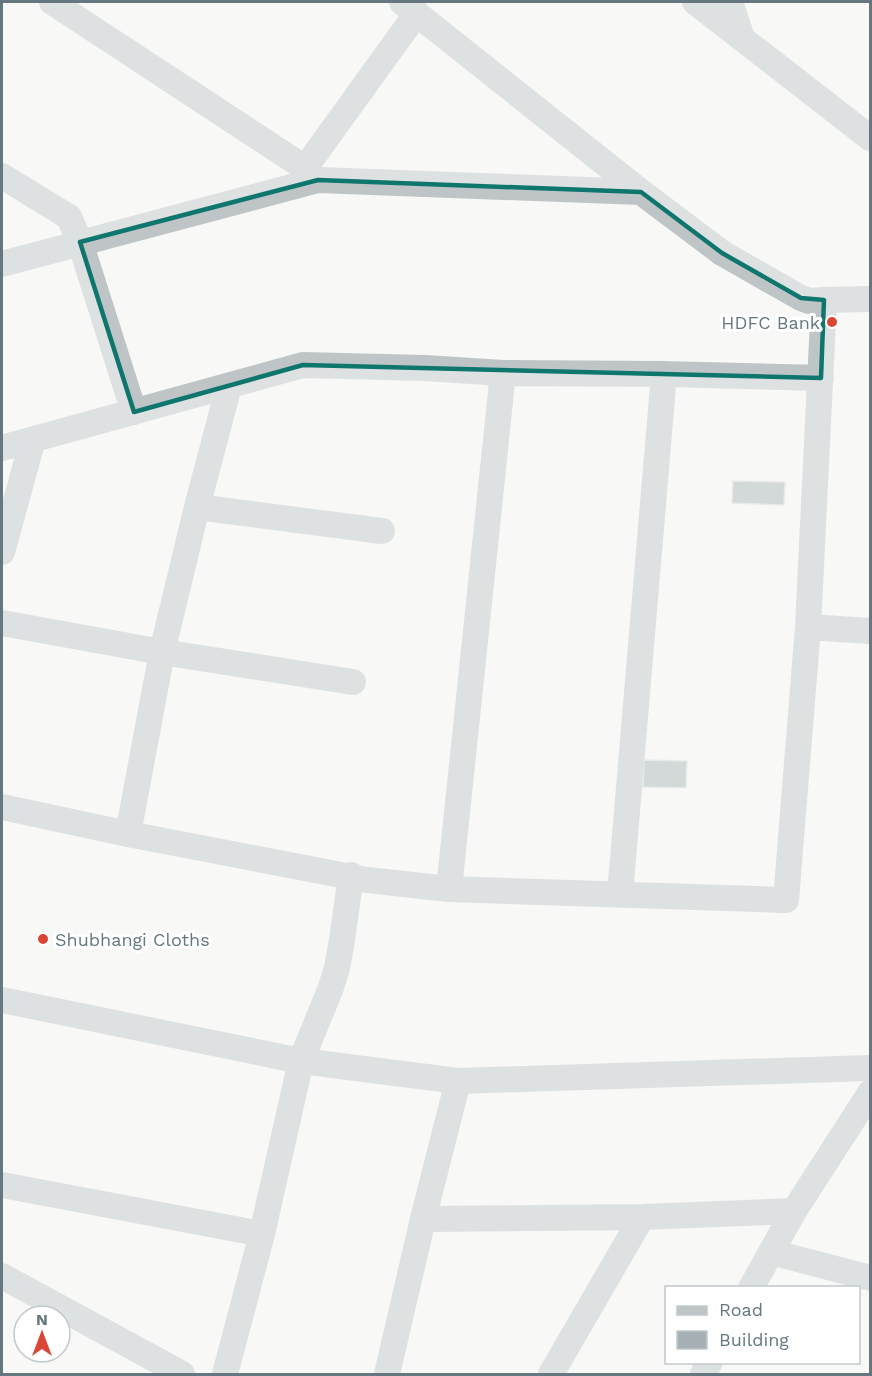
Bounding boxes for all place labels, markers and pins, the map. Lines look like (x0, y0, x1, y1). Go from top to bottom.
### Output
place label: HDFC Bank (721, 312, 820, 333)
marker: HDFC Bank (825, 315, 839, 329)
place label: Shubhangi Cloths (55, 929, 210, 950)
marker: Shubhangi Cloths (36, 932, 50, 946)

